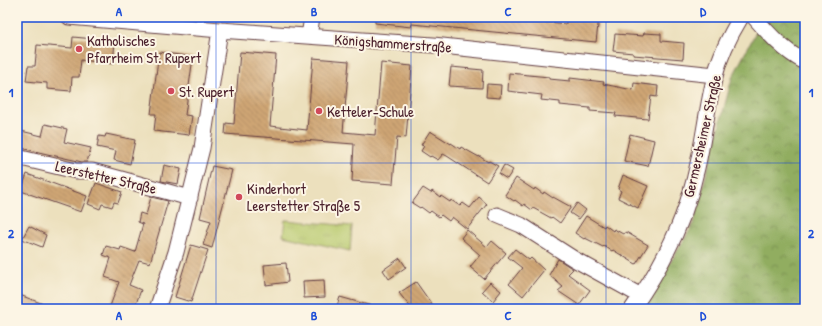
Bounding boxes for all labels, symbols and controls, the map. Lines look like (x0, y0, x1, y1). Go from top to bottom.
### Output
text: A (116, 2, 123, 20)
text: B (311, 2, 318, 20)
text: C (504, 2, 512, 20)
text: D (700, 2, 707, 20)
street label: Königshammerstraße (334, 28, 452, 58)
place label: Katholisches Pfarrheim St. Rupert (87, 30, 202, 68)
marker: Katholisches Pfarrheim St. Rupert (74, 44, 84, 54)
street label: Germersheimer Straße (678, 73, 726, 199)
place label: St. Rupert (179, 81, 235, 102)
text: 1 (9, 83, 14, 101)
text: 1 (809, 83, 814, 101)
marker: St. Rupert (166, 86, 176, 96)
place label: Ketteler-Schule (327, 101, 414, 122)
marker: Ketteler-Schule (314, 106, 324, 116)
street label: Leerstetter Straße (53, 155, 159, 199)
place label: Kinderhort Leerstetter Straße 5 (247, 178, 361, 216)
marker: Kinderhort Leerstetter Straße 5 (234, 192, 244, 202)
text: 2 (8, 224, 15, 242)
text: 2 (808, 224, 815, 242)
text: A (116, 306, 123, 324)
text: B (311, 306, 318, 324)
text: C (504, 306, 512, 324)
text: D (700, 306, 707, 324)

